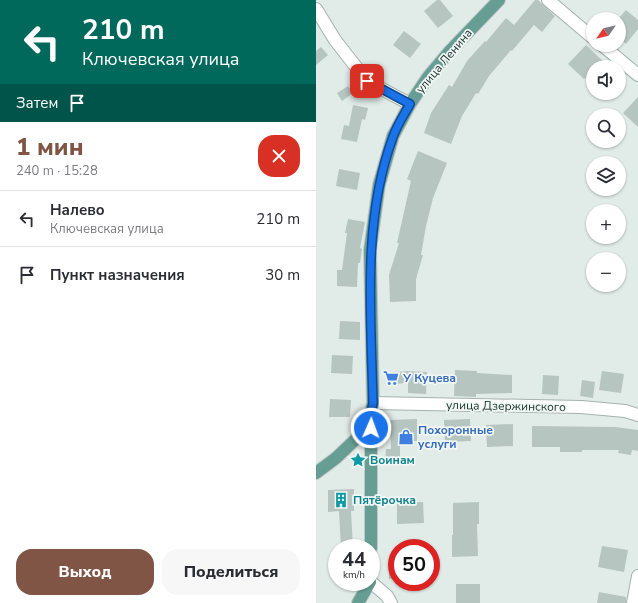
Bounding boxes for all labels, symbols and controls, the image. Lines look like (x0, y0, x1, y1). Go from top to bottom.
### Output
text: 210 m (82, 11, 165, 49)
north arrow (586, 12, 626, 52)
map controls (586, 12, 626, 292)
icon: left (16, 16, 68, 68)
street label: улица Ленина (412, 25, 476, 97)
text: Ключевская улица (82, 47, 239, 71)
button: sound (586, 60, 626, 100)
pin (350, 64, 384, 98)
icon: arrive (356, 70, 378, 92)
icon: arrive (66, 92, 88, 114)
text: Затем (16, 93, 58, 113)
button: search (586, 108, 626, 148)
text: 1 мин (16, 131, 84, 163)
button: close (258, 135, 300, 177)
button: layers (586, 156, 626, 196)
text: 240 m · 15:28 (16, 162, 98, 180)
text: Налево (50, 200, 105, 220)
button: + (586, 204, 626, 244)
icon: left (16, 208, 38, 230)
text: 210 m (256, 209, 300, 229)
text: Ключевская улица (50, 220, 164, 238)
button: − (586, 252, 626, 292)
icon: arrive (16, 264, 38, 286)
text: Пункт назначения (50, 265, 185, 285)
text: 30 m (265, 265, 300, 285)
supermarket icon: У Куцева (382, 369, 400, 387)
place label: У Куцева (402, 370, 456, 386)
street label: улица Дзержинского (446, 397, 566, 415)
position arrow (350, 407, 392, 449)
place label: Похоронные услуги (418, 422, 493, 452)
shop icon: Похоронные услуги (397, 428, 415, 446)
place icon: Воинам (349, 451, 367, 469)
place label: Воинам (370, 452, 415, 468)
building icon: Пятёрочка (332, 491, 350, 509)
place label: Пятёрочка (353, 492, 416, 508)
speed limit sign: 50 (388, 539, 440, 591)
text: 44 (342, 546, 366, 573)
button: Выход (16, 549, 154, 595)
button: Поделиться (162, 549, 300, 595)
text: km/h (343, 568, 365, 582)

